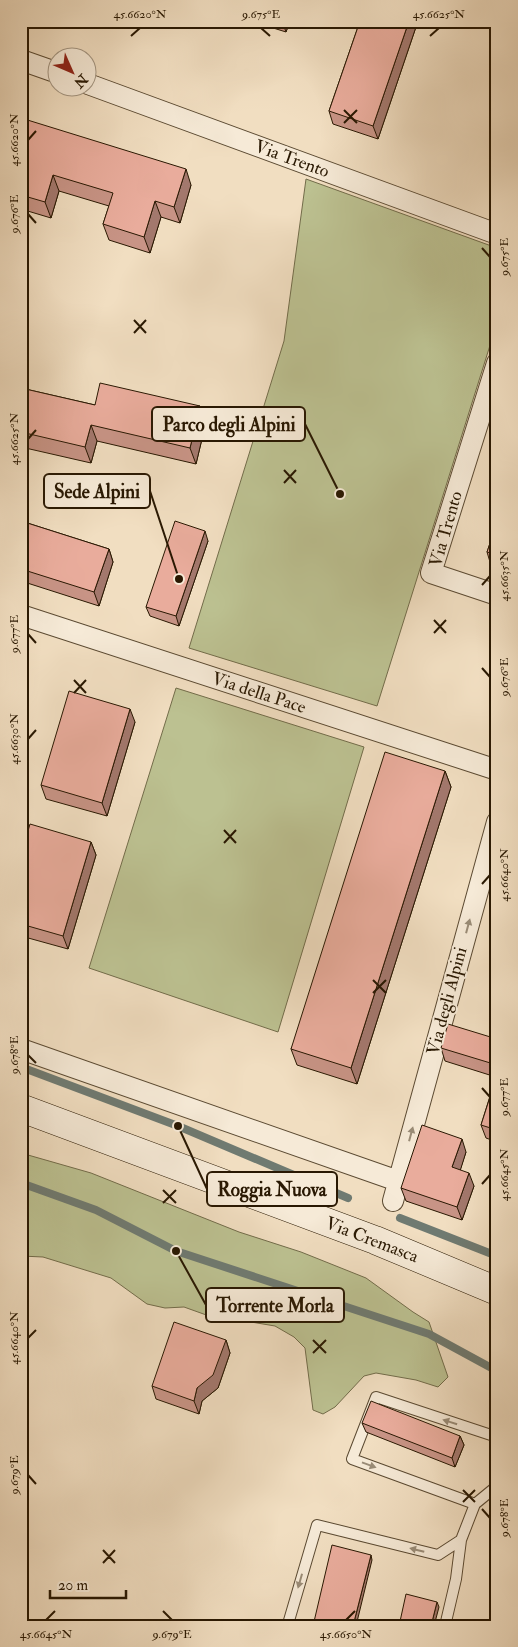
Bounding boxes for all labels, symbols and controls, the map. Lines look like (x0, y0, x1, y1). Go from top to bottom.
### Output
text: 45.6620°N (113, 7, 167, 22)
text: 9.675°E (241, 7, 280, 22)
text: 45.6625°N (413, 7, 465, 22)
north arrow (48, 48, 98, 98)
text: N (70, 70, 92, 92)
text: 45.6620°N (7, 113, 22, 167)
street label: Via Trento (251, 135, 333, 183)
text: 9.676°E (7, 194, 22, 234)
text: 9.675°E (497, 238, 512, 277)
callout: Parco degli Alpini (152, 407, 305, 441)
text: 45.6625°N (7, 413, 22, 465)
text: Parco degli Alpini (162, 413, 296, 438)
callout: Sede Alpini (44, 474, 150, 508)
text: Sede Alpini (54, 480, 140, 505)
street label: Via Trento (424, 488, 468, 570)
text: 45.6635°N (497, 550, 512, 601)
text: 9.677°E (7, 614, 22, 654)
text: 9.676°E (497, 657, 512, 697)
street label: Via della Pace (209, 667, 309, 719)
text: 45.6630°N (7, 713, 22, 765)
text: 45.6640°N (497, 848, 512, 902)
one-way arrow (464, 919, 472, 934)
street label: Via degli Alpini (422, 944, 473, 1058)
text: 9.678°E (7, 1035, 22, 1075)
text: 9.677°E (497, 1077, 512, 1117)
one-way arrow (407, 1126, 415, 1141)
text: 45.6645°N (497, 1148, 512, 1201)
callout: Roggia Nuova (207, 1172, 337, 1206)
text: Roggia Nuova (217, 1178, 328, 1203)
street label: Via Cremasca (322, 1212, 422, 1269)
callout: Torrente Morla (206, 1288, 344, 1322)
text: Torrente Morla (215, 1294, 335, 1318)
text: 45.6640°N (7, 1311, 22, 1365)
one-way arrow (443, 1418, 458, 1425)
text: 9.679°E (7, 1455, 22, 1496)
one-way arrow (362, 1461, 377, 1469)
text: 9.678°E (497, 1498, 512, 1538)
one-way arrow (410, 1546, 425, 1554)
scale bar (50, 1567, 126, 1599)
one-way arrow (296, 1574, 304, 1589)
text: 20 m (58, 1576, 88, 1595)
text: 45.6645°N (20, 1627, 73, 1642)
text: 9.679°E (151, 1627, 192, 1642)
text: 45.6650°N (320, 1627, 372, 1642)

